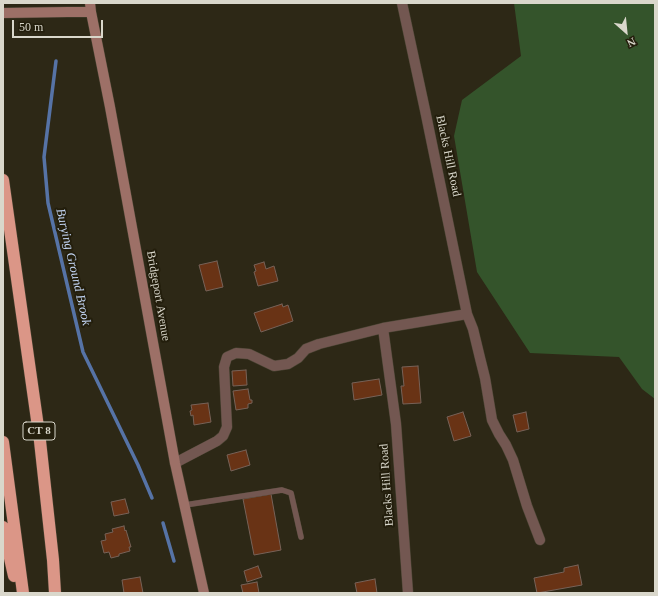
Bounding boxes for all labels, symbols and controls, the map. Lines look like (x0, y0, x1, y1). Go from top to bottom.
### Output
scale bar (14, 12, 105, 38)
north arrow (606, 12, 646, 52)
text: 50 m (19, 20, 43, 34)
text: N (625, 36, 638, 50)
street label: Blacks Hill Road (432, 114, 464, 198)
water label: Burying Ground Brook (52, 207, 94, 327)
street label: Bridgeport Avenue (143, 250, 173, 342)
road number: CT 8 (23, 422, 55, 440)
street label: Blacks Hill Road (377, 443, 397, 527)

